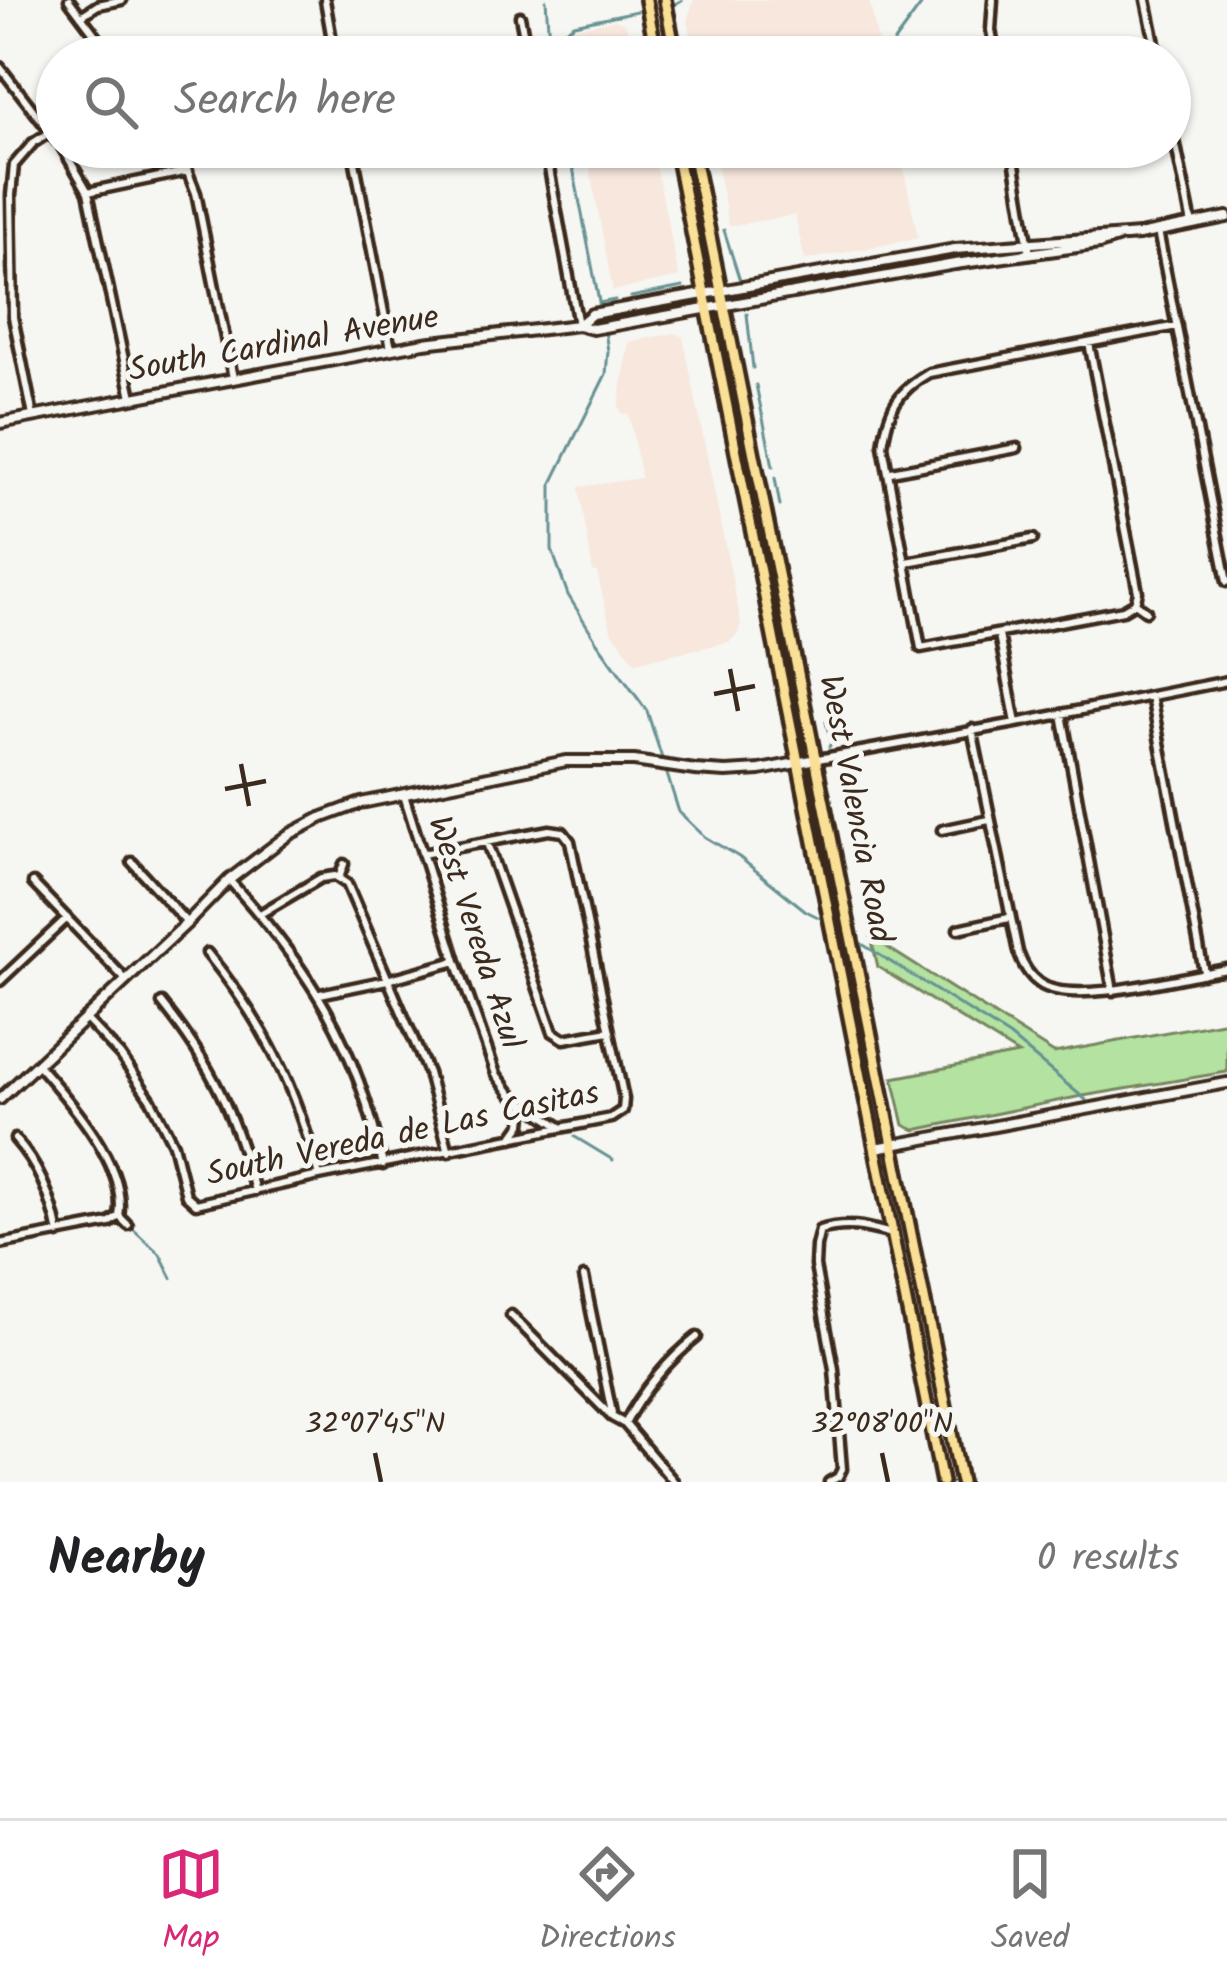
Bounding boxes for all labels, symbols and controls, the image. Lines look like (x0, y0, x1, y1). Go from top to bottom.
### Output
search box (36, 36, 1191, 168)
text: Search here (174, 66, 396, 138)
icon: search (78, 69, 144, 135)
street label: South Cardinal Avenue (125, 292, 443, 398)
street label: West Valencia Road (802, 671, 906, 949)
street label: West Vereda Azul (411, 809, 537, 1057)
street label: South Vereda de Las Casitas (202, 1067, 604, 1203)
text: 32°07'45"N (305, 1401, 445, 1449)
text: 32°08'00"N (811, 1401, 953, 1449)
text: Nearby (48, 1520, 205, 1601)
text: 0 results (1037, 1529, 1179, 1591)
tab: Map (158, 1841, 224, 1966)
tab: Directions (539, 1841, 676, 1966)
tab: Saved (991, 1841, 1069, 1966)

